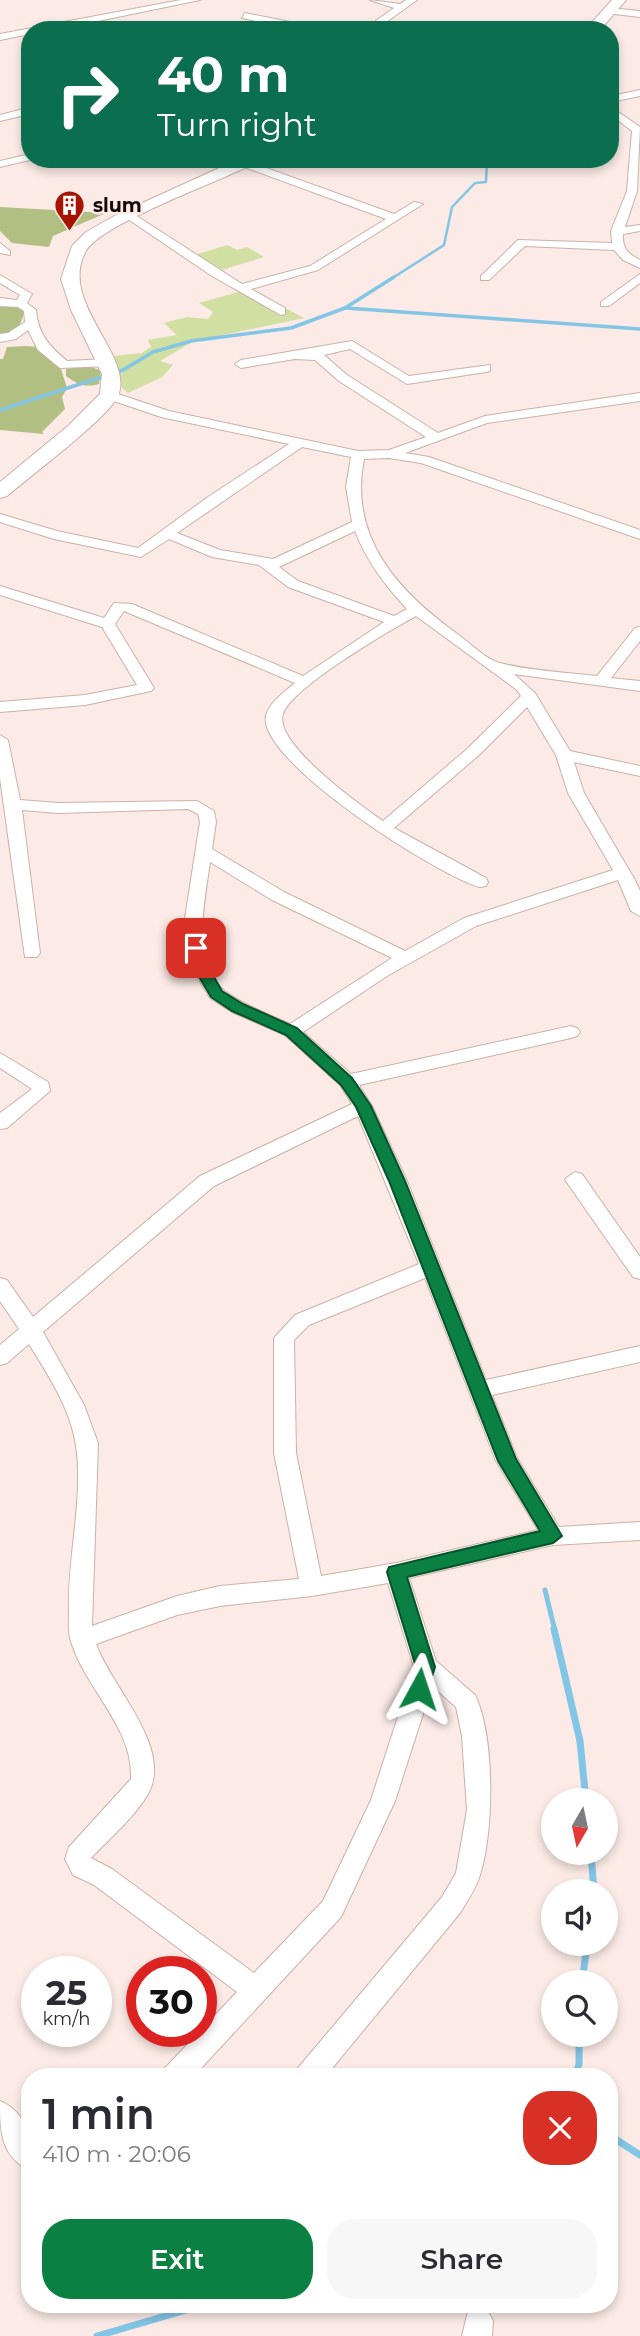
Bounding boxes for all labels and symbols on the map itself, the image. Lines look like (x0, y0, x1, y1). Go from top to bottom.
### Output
building icon: slum (53, 188, 87, 232)
place label: slum (93, 194, 142, 217)
pin (166, 918, 226, 978)
position arrow (382, 1652, 456, 1726)
north arrow (541, 1788, 618, 1866)
speed limit sign: 30 (126, 1956, 217, 2047)

